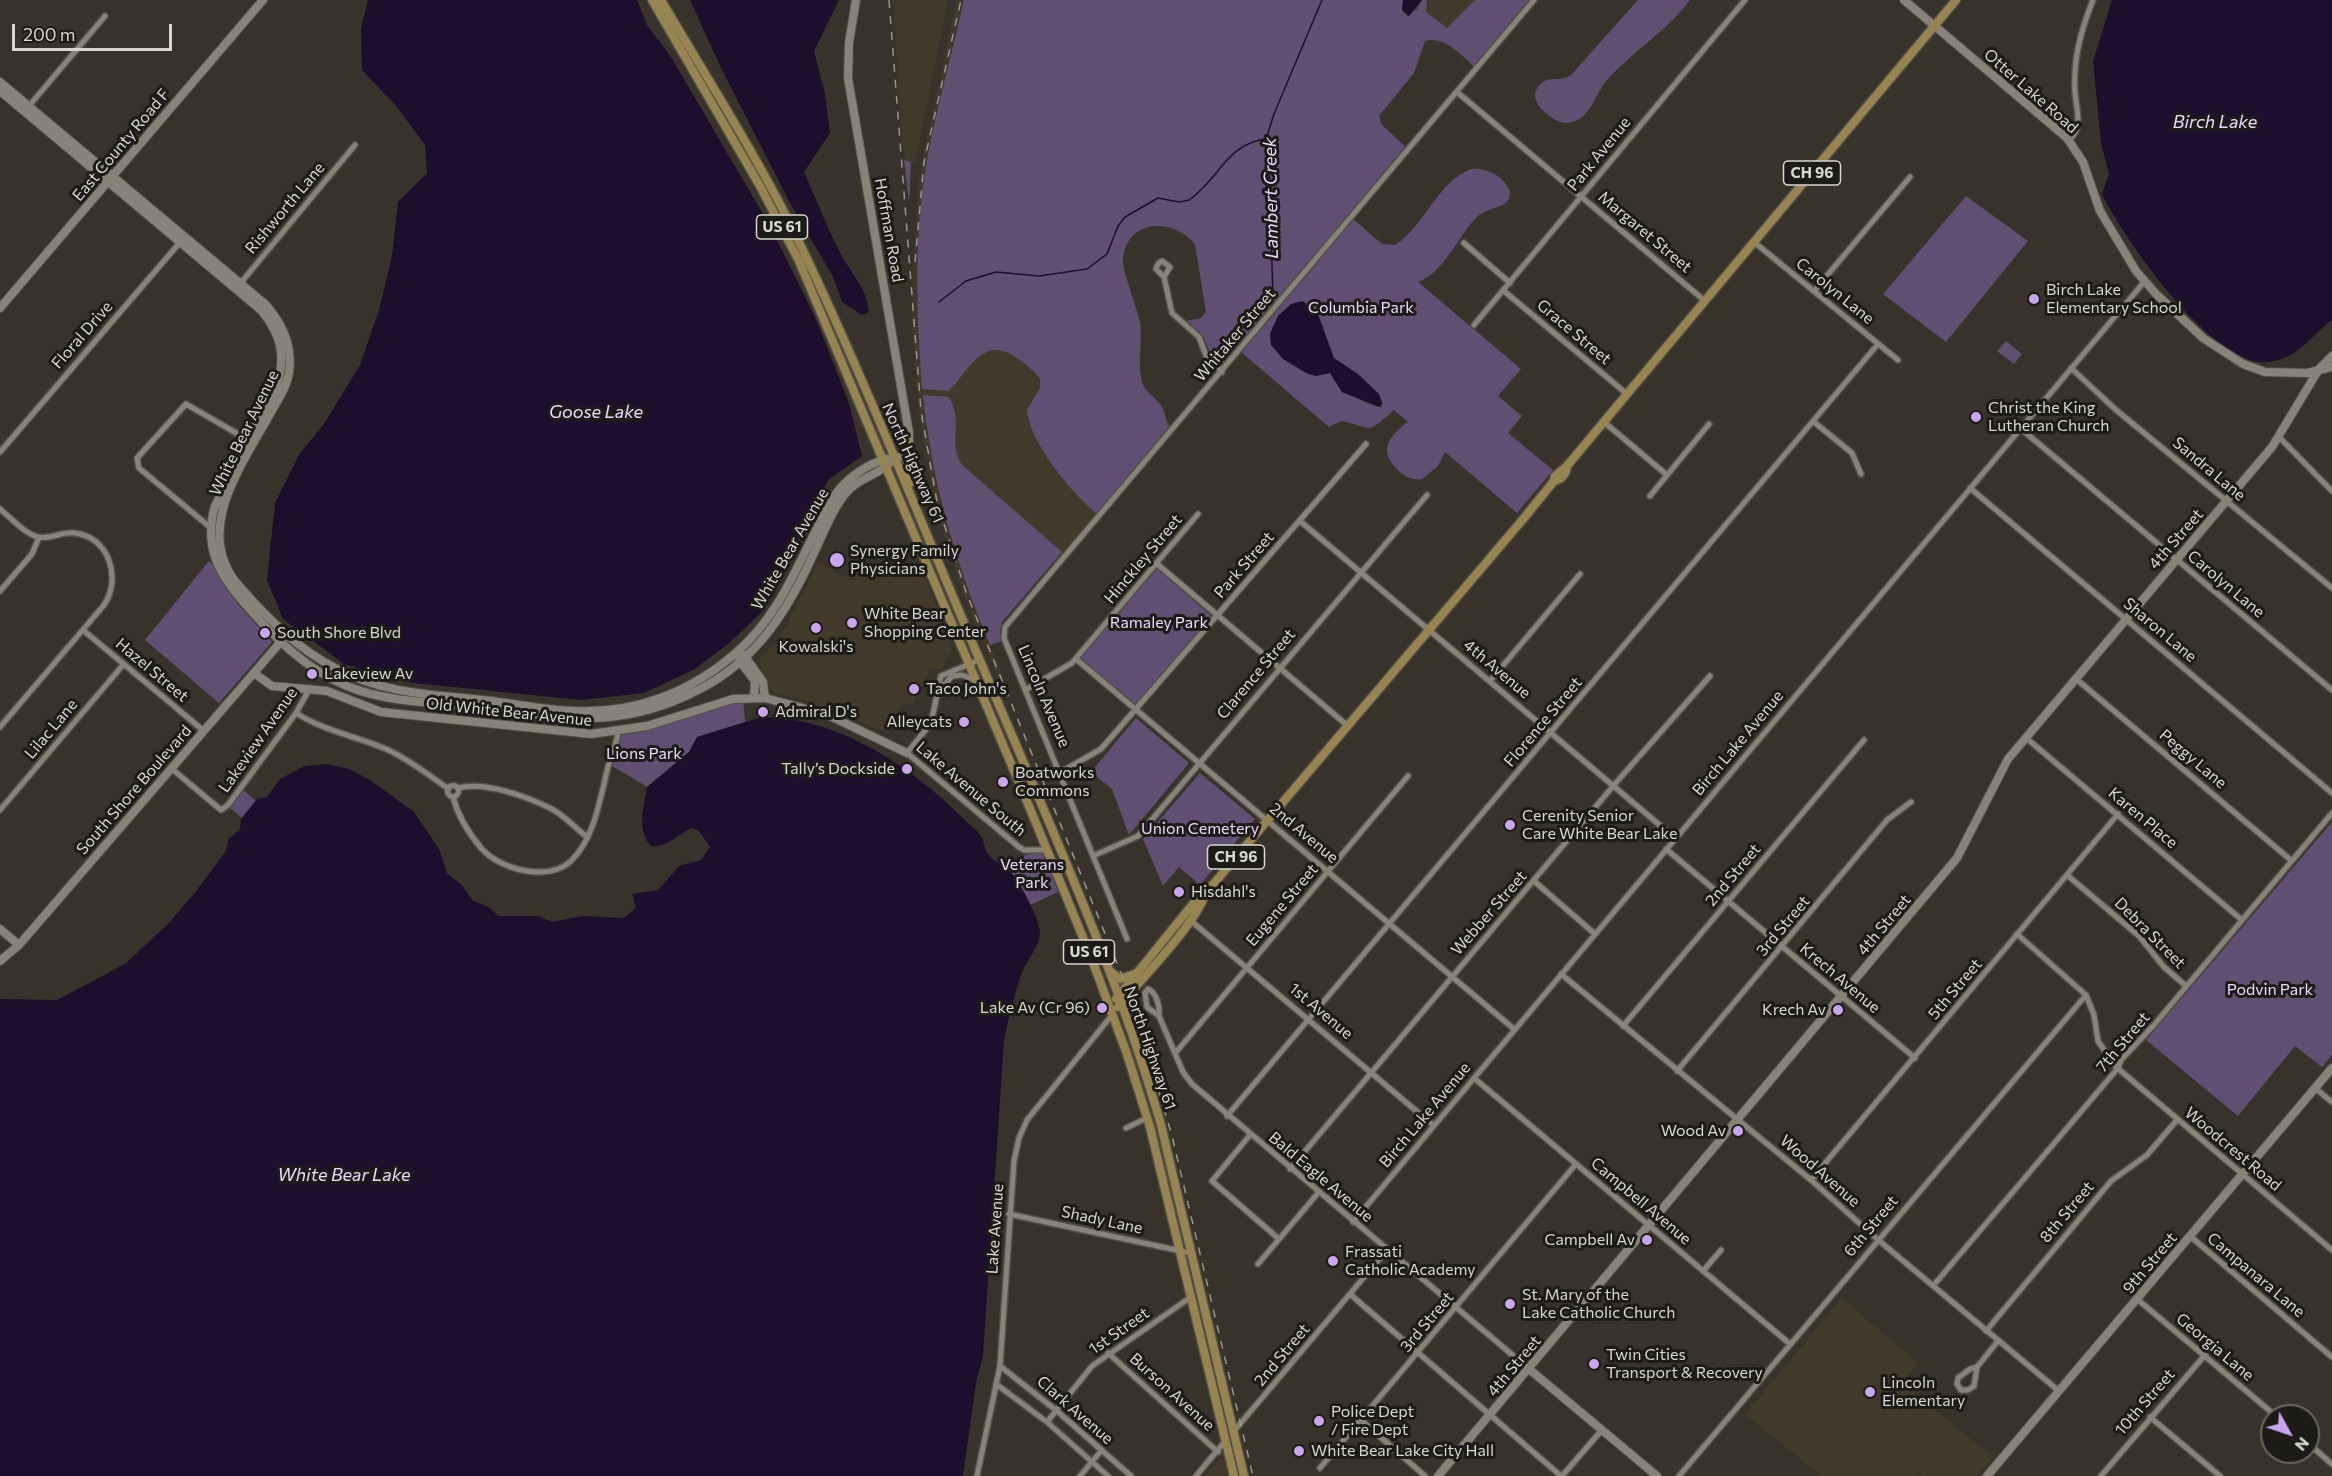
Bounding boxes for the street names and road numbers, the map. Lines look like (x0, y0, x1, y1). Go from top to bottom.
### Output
street label: Otter Lake Road (1980, 45, 2082, 137)
street label: East County Road F (68, 85, 174, 205)
street label: Park Avenue (1563, 113, 1635, 195)
street label: Rishworth Lane (241, 158, 329, 258)
road number: CH 96 (1784, 161, 1840, 185)
street label: Hoffman Road (870, 176, 908, 284)
street label: Margaret Street (1594, 187, 1696, 277)
road number: US 61 (756, 215, 808, 239)
street label: Carolyn Lane (1792, 254, 1878, 328)
street label: Whitaker Street (1190, 284, 1280, 386)
street label: Grace Street (1533, 295, 1615, 369)
street label: Floral Drive (47, 297, 117, 373)
street label: White Bear Avenue (205, 367, 283, 499)
street label: North Highway 61 (878, 400, 948, 526)
street label: Sandra Lane (2169, 433, 2249, 505)
street label: White Bear Avenue (747, 485, 833, 613)
street label: 4th Street (2145, 505, 2207, 573)
street label: Hinckley Street (1100, 510, 1186, 608)
street label: Park Street (1210, 528, 1278, 602)
street label: Carolyn Lane (2184, 546, 2268, 622)
street label: Sharon Lane (2119, 594, 2201, 666)
street label: Clarence Street (1213, 625, 1299, 723)
street label: Hazel Street (112, 634, 192, 706)
street label: 4th Avenue (1460, 635, 1534, 703)
street label: Lincoln Avenue (1014, 642, 1074, 750)
street label: Florence Street (1500, 673, 1586, 771)
street label: Lakeview Avenue (215, 684, 301, 796)
street label: Birch Lake Avenue (1688, 687, 1788, 799)
street label: Old White Bear Avenue (425, 694, 593, 730)
street label: Lilac Lane (21, 695, 81, 763)
street label: South Shore Boulevard (73, 721, 195, 859)
street label: Peggy Lane (2155, 725, 2231, 793)
street label: Lake Avenue South (912, 738, 1030, 840)
street label: Karen Place (2104, 783, 2182, 853)
street label: 2nd Avenue (1266, 799, 1342, 867)
street label: 2nd Street (1701, 840, 1765, 910)
road number: CH 96 (1208, 845, 1264, 869)
street label: Eugene Street (1242, 860, 1322, 950)
street label: Webber Street (1447, 867, 1531, 959)
street label: 4th Street (1853, 891, 1915, 959)
street label: 3rd Street (1752, 892, 1814, 960)
street label: Debra Street (2110, 893, 2190, 973)
street label: Krech Avenue (1796, 939, 1884, 1017)
road number: US 61 (1064, 940, 1114, 964)
street label: 5th Street (1924, 955, 1986, 1023)
street label: 1st Avenue (1285, 979, 1357, 1043)
street label: North Highway 61 (1120, 984, 1180, 1112)
street label: 7th Street (2092, 1008, 2154, 1076)
street label: Birch Lake Avenue (1375, 1059, 1475, 1171)
street label: Woodcrest Road (2181, 1103, 2285, 1195)
street label: Bald Eagle Avenue (1265, 1128, 1377, 1226)
street label: Wood Avenue (1776, 1131, 1864, 1211)
street label: Campbell Avenue (1587, 1153, 1695, 1249)
street label: 8th Street (2036, 1178, 2098, 1246)
street label: Lake Avenue (982, 1183, 1008, 1275)
street label: 6th Street (1840, 1192, 1902, 1260)
street label: Shady Lane (1060, 1202, 1144, 1238)
street label: 9th Street (2119, 1229, 2181, 1297)
street label: Campanara Lane (2203, 1229, 2309, 1321)
street label: 3rd Street (1396, 1288, 1458, 1356)
street label: 1st Street (1085, 1303, 1153, 1359)
street label: Georgia Lane (2172, 1309, 2258, 1385)
street label: 2nd Street (1250, 1320, 1314, 1390)
street label: 4th Street (1483, 1332, 1545, 1400)
street label: Burson Avenue (1126, 1349, 1218, 1435)
street label: 10th Street (2111, 1365, 2179, 1439)
street label: Clark Avenue (1033, 1372, 1117, 1448)

